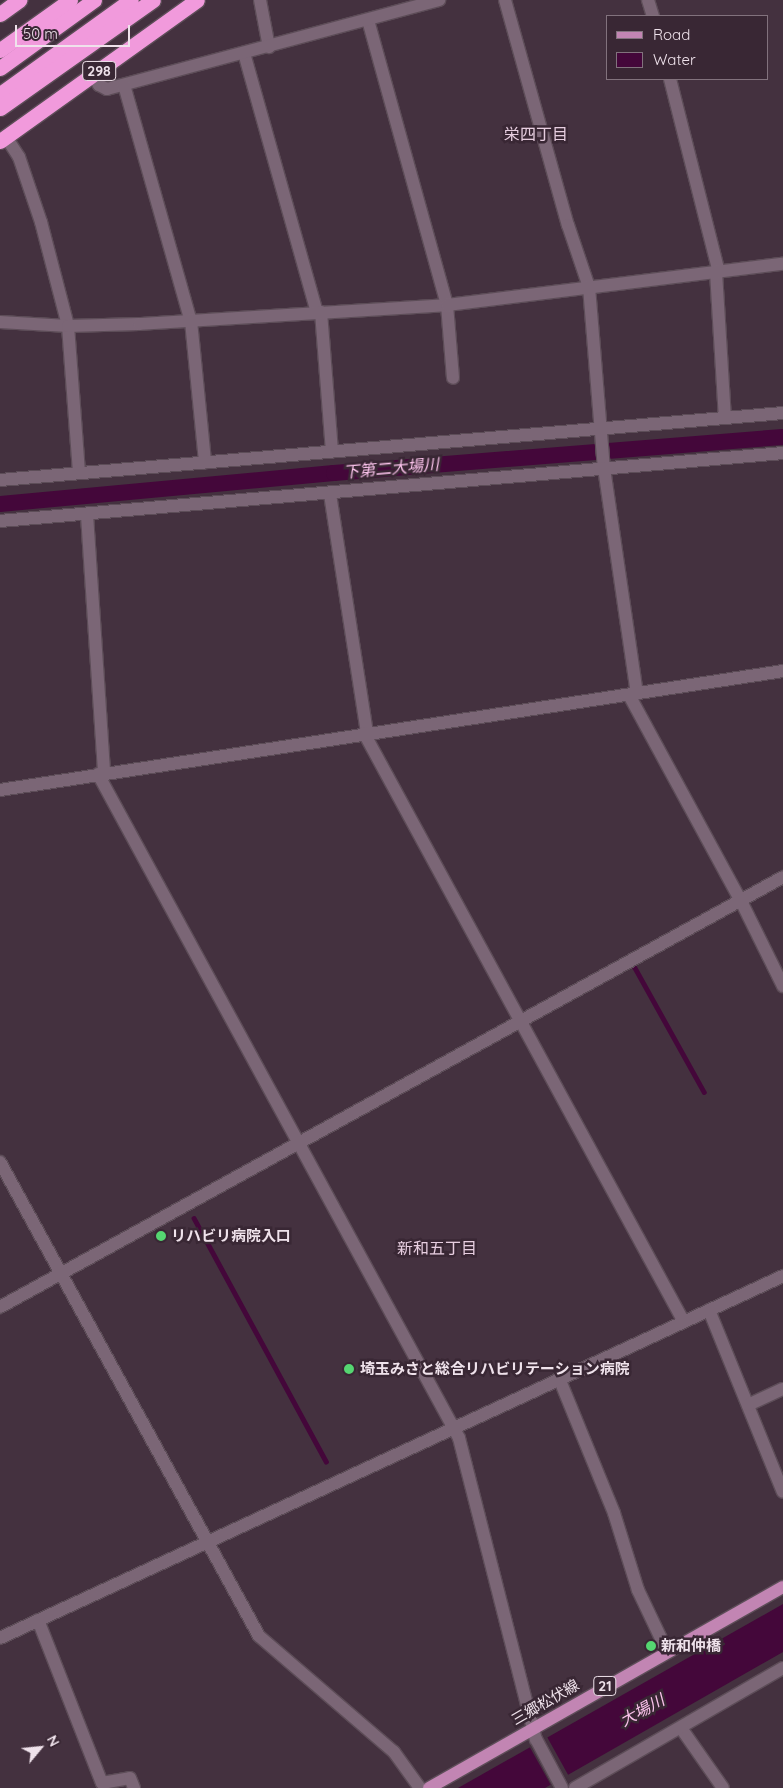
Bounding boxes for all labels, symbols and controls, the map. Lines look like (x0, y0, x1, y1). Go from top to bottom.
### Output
scale bar (18, 15, 132, 47)
legend (606, 15, 768, 80)
text: 50 m (23, 24, 58, 43)
text: Road (653, 25, 690, 44)
text: Water (653, 50, 696, 69)
road number: 298 (82, 59, 116, 82)
district label: 栄四丁目 (504, 124, 568, 144)
water label: 下第二大場川 (342, 454, 440, 482)
place label: リハビリ病院入口 (171, 1227, 291, 1245)
marker: リハビリ病院入口 (155, 1230, 167, 1242)
district label: 新和五丁目 (397, 1238, 477, 1258)
place label: 埼玉みさと総合リハビリテーション病院 (360, 1360, 630, 1378)
marker: 埼玉みさと総合リハビリテーション病院 (342, 1362, 356, 1376)
place label: 新和仲橋 (661, 1637, 721, 1655)
marker: 新和仲橋 (645, 1640, 657, 1652)
road number: 21 (592, 1674, 618, 1698)
street label: 三郷松伏線 (508, 1675, 582, 1729)
water label: 大場川 (616, 1690, 668, 1730)
north arrow (15, 1723, 65, 1773)
text: N (43, 1732, 64, 1750)

